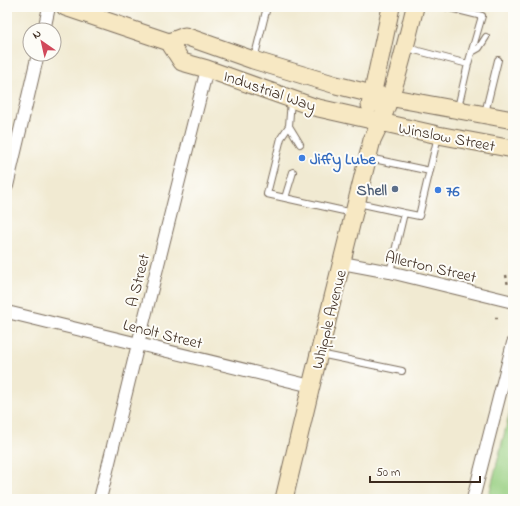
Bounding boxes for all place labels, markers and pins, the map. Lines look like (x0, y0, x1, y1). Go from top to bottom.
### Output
place label: Jiffy Lube (310, 148, 377, 173)
marker: Jiffy Lube (297, 153, 307, 163)
place label: Shell (357, 179, 387, 203)
place label: 76 (446, 180, 461, 204)
marker: Shell (390, 184, 400, 194)
marker: 76 (433, 185, 443, 195)

